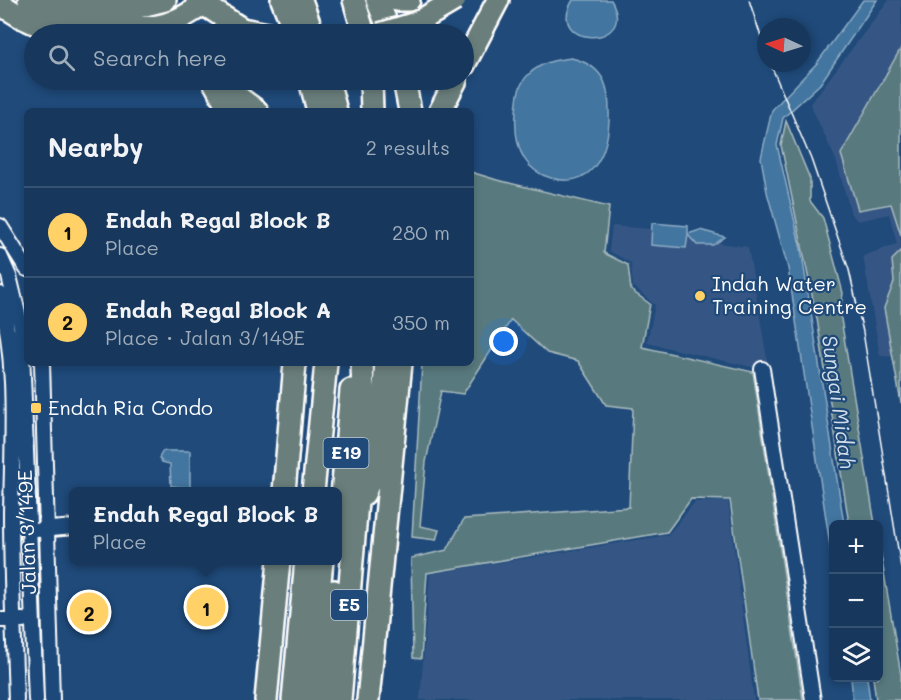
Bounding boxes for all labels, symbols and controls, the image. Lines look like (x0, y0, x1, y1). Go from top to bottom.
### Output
north arrow (757, 18, 811, 72)
search box (24, 24, 474, 90)
icon: search (45, 41, 78, 74)
text: Search here (93, 43, 227, 72)
text: Nearby (48, 130, 143, 164)
text: 2 results (366, 134, 450, 160)
text: Endah Regal Block B (105, 205, 331, 234)
text: 1 (63, 219, 72, 245)
text: 280 m (392, 219, 450, 245)
text: Place (105, 234, 159, 260)
place label: Indah Water Training Centre (712, 270, 867, 319)
marker: Indah Water Training Centre (693, 289, 707, 303)
text: Endah Regal Block A (105, 295, 331, 324)
text: 2 (62, 309, 73, 335)
text: 350 m (392, 309, 450, 335)
text: Place · Jalan 3/149E (105, 324, 305, 350)
your location (489, 327, 518, 356)
water label: Sungai Midah (817, 333, 862, 471)
place label: Endah Ria Condo (48, 394, 213, 420)
marker: Endah Ria Condo (29, 401, 43, 415)
road number: E19 (324, 438, 368, 468)
street label: Jalan 3/149E (11, 469, 41, 595)
popup (69, 487, 342, 565)
text: Endah Regal Block B (93, 499, 318, 528)
map controls (829, 520, 883, 682)
button: + (829, 520, 883, 574)
text: Place (93, 528, 147, 554)
button: − (829, 574, 883, 628)
pin: 1 (186, 584, 226, 630)
pin: 2 (70, 590, 109, 634)
road number: E5 (331, 590, 367, 620)
button: layers (829, 628, 883, 682)

